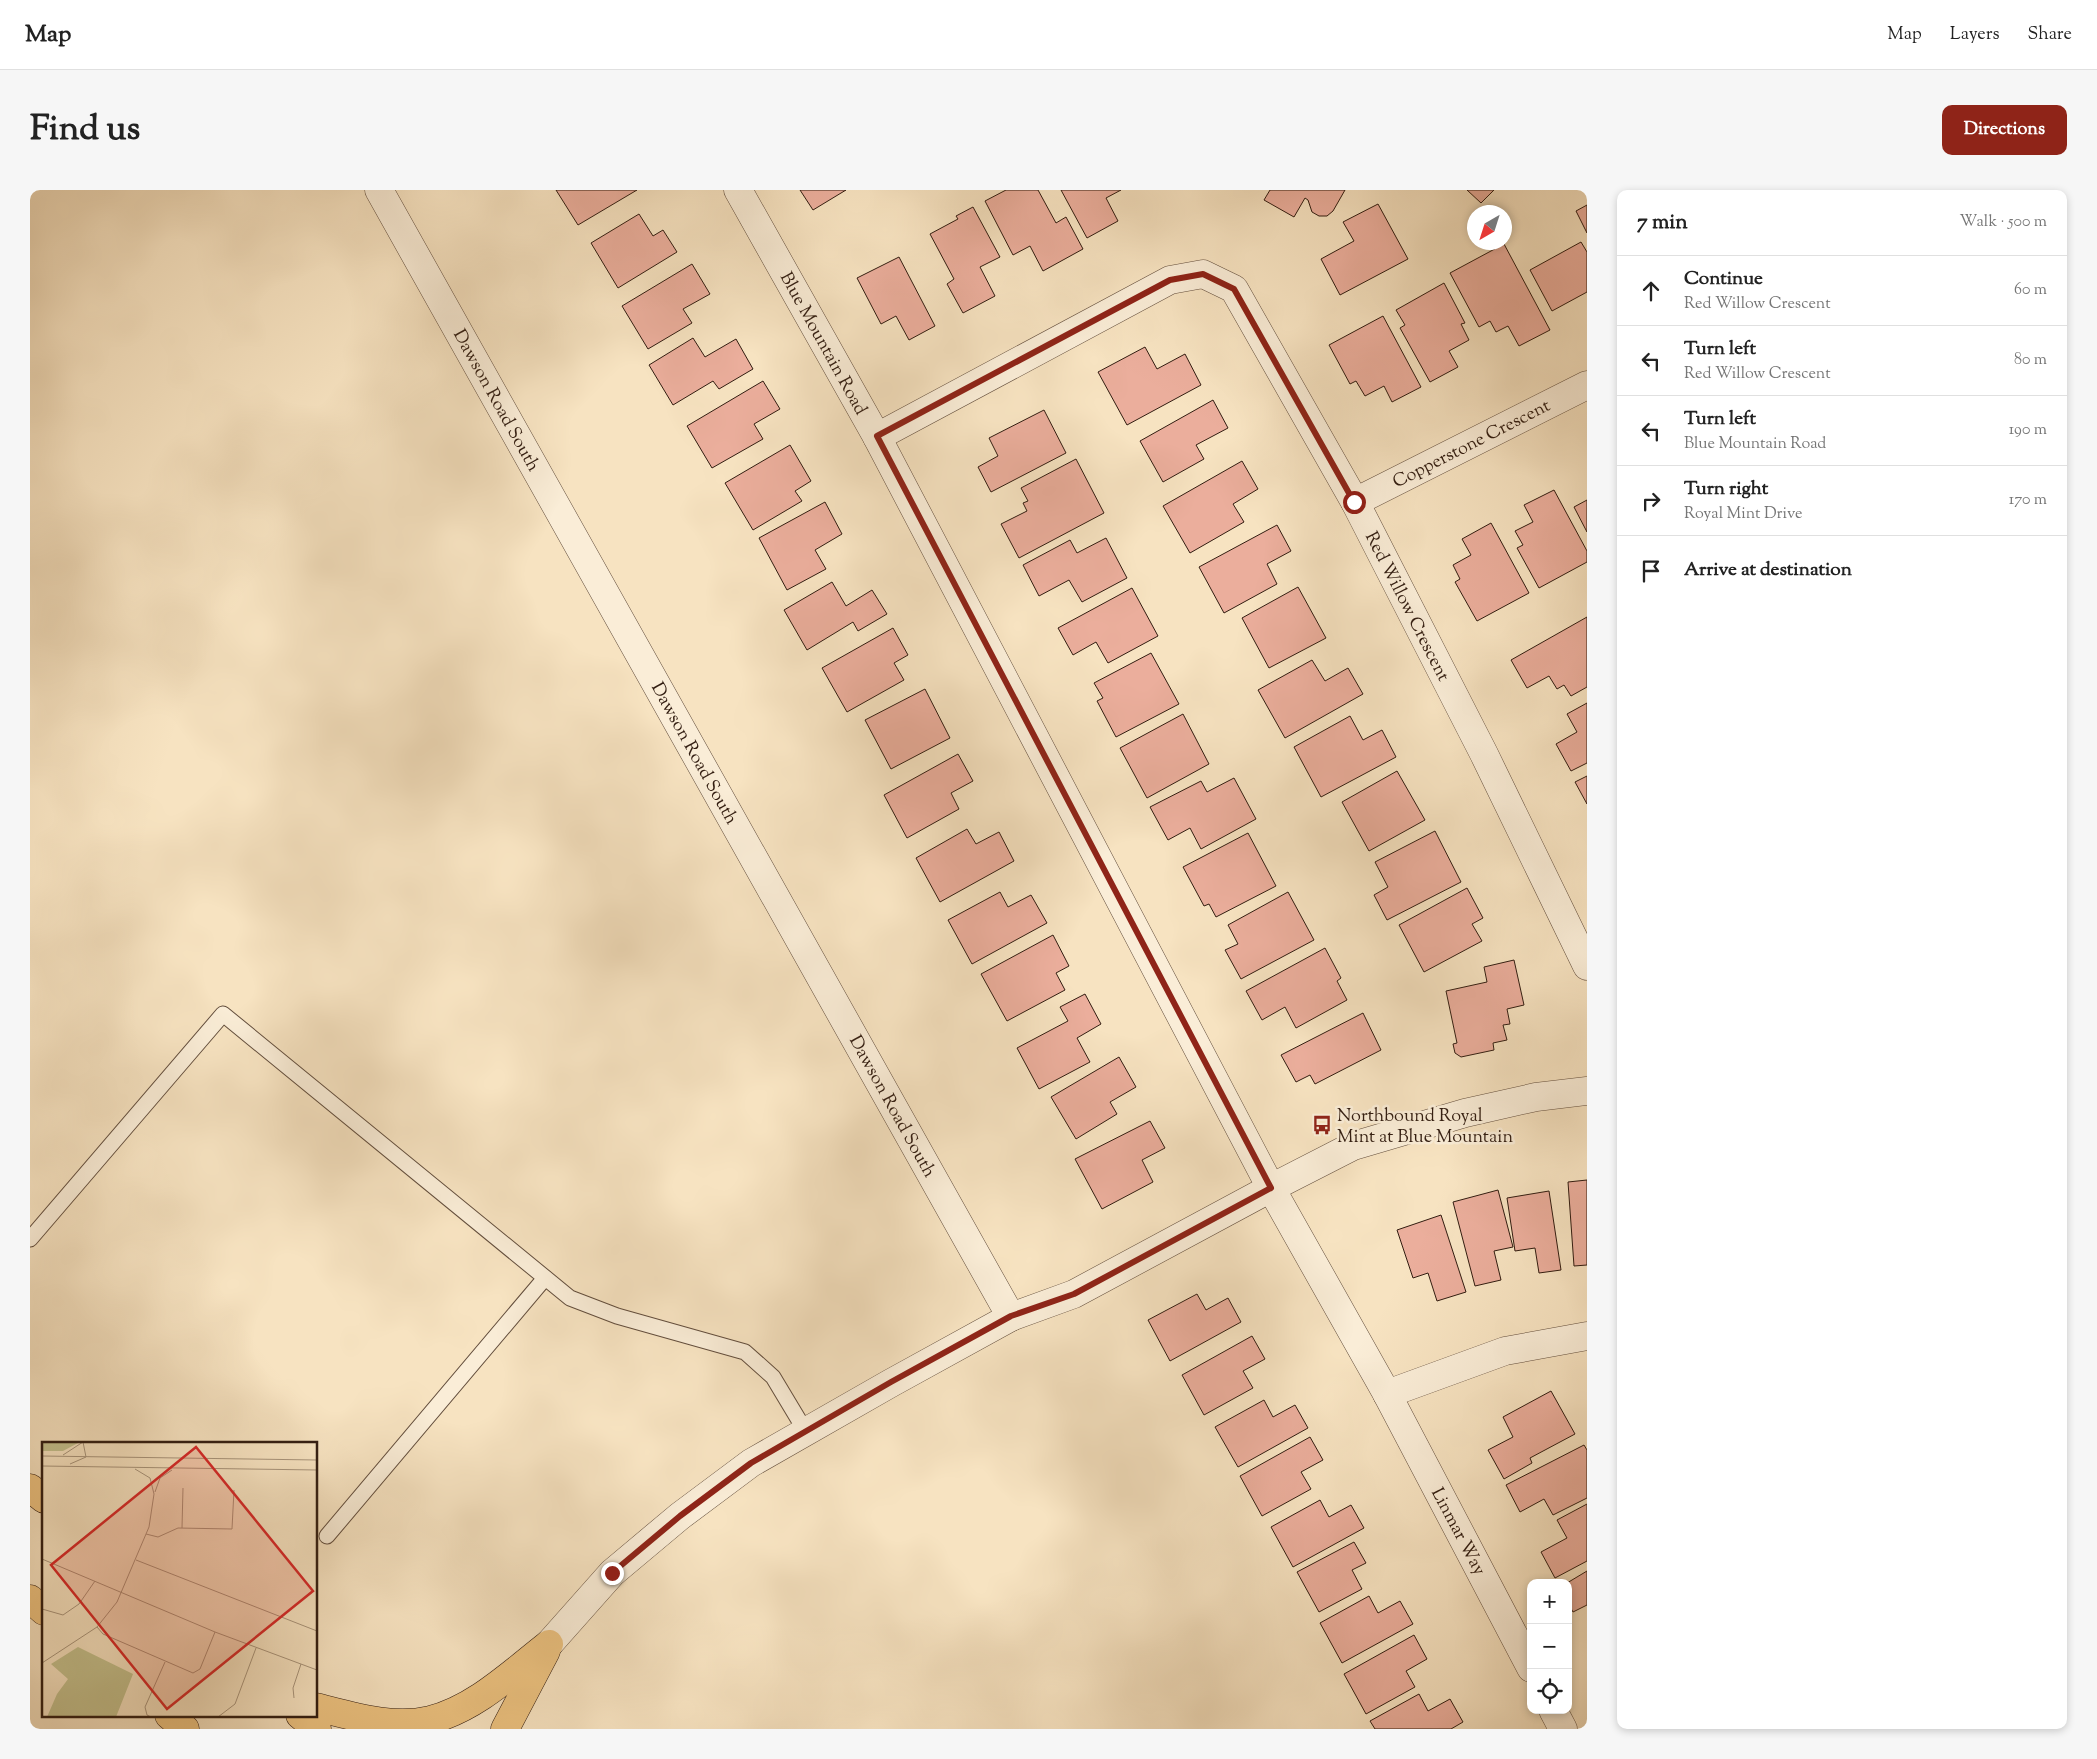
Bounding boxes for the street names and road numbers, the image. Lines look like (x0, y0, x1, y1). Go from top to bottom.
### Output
street label: Blue Mountain Road (772, 268, 872, 420)
street label: Dawson Road South (445, 325, 545, 477)
street label: Copperstone Crescent (1388, 394, 1555, 496)
street label: Red Willow Crescent (1357, 528, 1455, 686)
street label: Dawson Road South (643, 678, 743, 830)
street label: Dawson Road South (841, 1031, 941, 1183)
street label: Linmar Way (1423, 1483, 1491, 1580)

